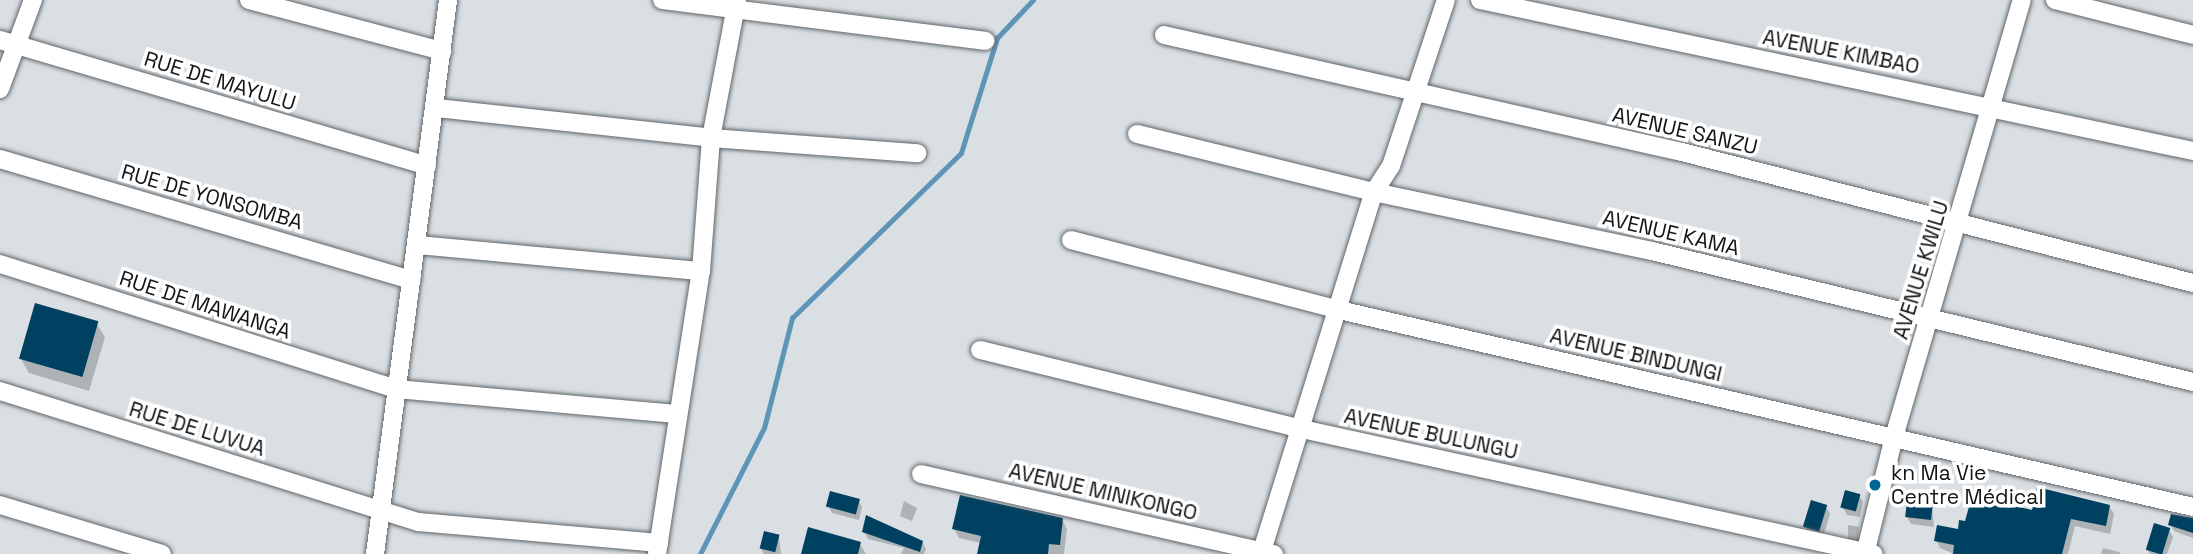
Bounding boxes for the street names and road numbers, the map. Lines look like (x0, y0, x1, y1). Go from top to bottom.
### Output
street label: AVENUE KIMBAO (1761, 24, 1921, 80)
street label: RUE DE MAYULU (141, 46, 299, 116)
street label: AVENUE SANZU (1610, 102, 1760, 160)
street label: RUE DE YONSOMBA (118, 159, 306, 235)
street label: AVENUE KWILU (1888, 198, 1954, 342)
street label: AVENUE KAMA (1600, 205, 1742, 261)
street label: RUE DE MAWANGA (116, 265, 294, 345)
street label: AVENUE BINDUNGI (1547, 323, 1725, 387)
street label: RUE DE LUVUA (126, 396, 268, 462)
street label: AVENUE BULUNGU (1342, 403, 1520, 465)
street label: AVENUE MINIKONGO (1006, 458, 1200, 526)

